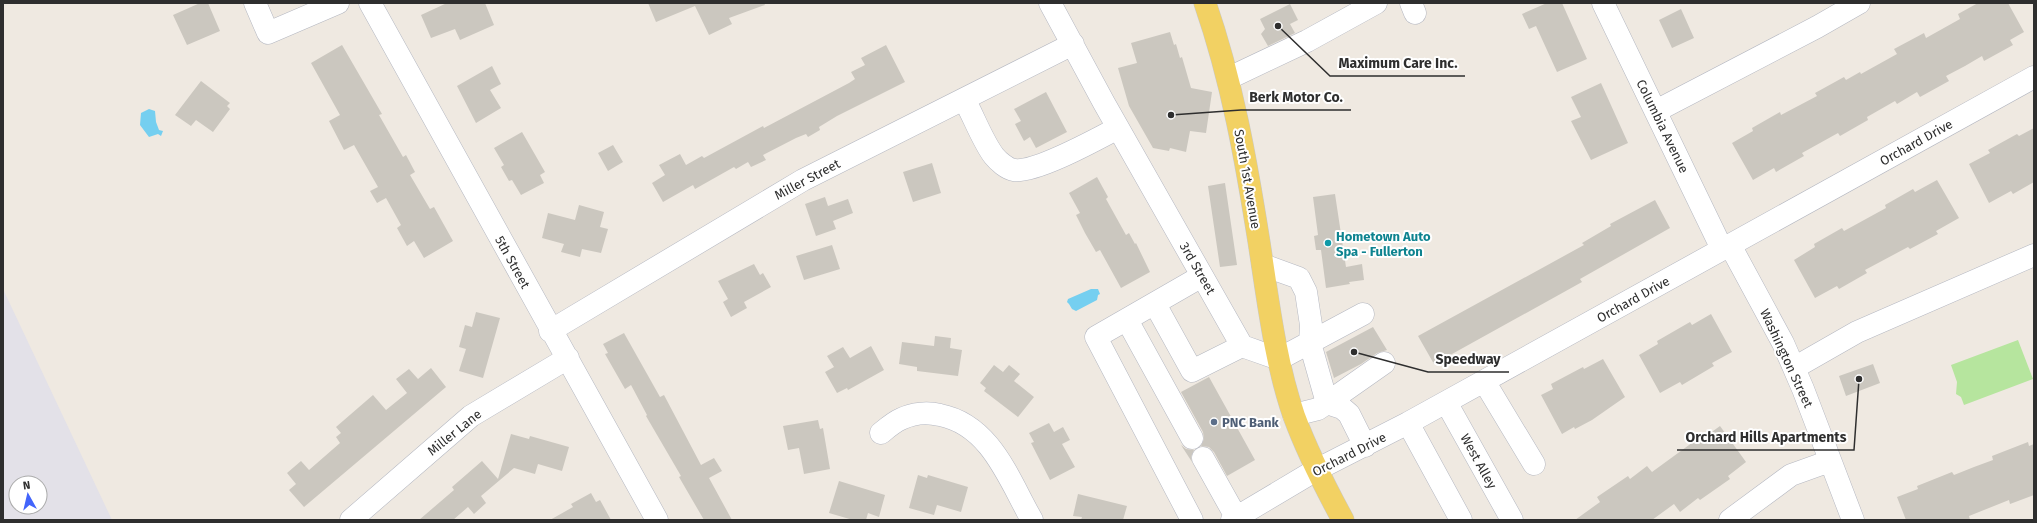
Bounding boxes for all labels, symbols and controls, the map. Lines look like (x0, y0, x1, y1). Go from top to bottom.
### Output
callout: Maximum Care Inc. (1330, 50, 1465, 76)
text: Maximum Care Inc. (1339, 55, 1458, 72)
street label: Columbia Avenue (1633, 77, 1692, 175)
callout: Berk Motor Co. (1241, 84, 1351, 110)
text: Berk Motor Co. (1249, 89, 1343, 106)
street label: Orchard Drive (1877, 116, 1955, 169)
street label: South 1st Avenue (1231, 128, 1264, 230)
street label: Miller Street (772, 156, 843, 203)
place label: Hometown Auto Spa - Fullerton (1336, 229, 1431, 259)
street label: 5th Street (492, 233, 533, 291)
marker: Hometown Auto Spa - Fullerton (1323, 238, 1333, 248)
street label: 3rd Street (1177, 240, 1219, 297)
street label: Orchard Drive (1594, 273, 1672, 326)
street label: Washington Street (1757, 306, 1816, 410)
callout: Speedway (1428, 346, 1509, 372)
text: Speedway (1435, 351, 1501, 368)
street label: Miller Lane (424, 406, 484, 459)
place label: PNC Bank (1222, 415, 1280, 430)
marker: PNC Bank (1209, 417, 1219, 427)
callout: Orchard Hills Apartments (1677, 424, 1854, 450)
street label: Orchard Drive (1310, 429, 1389, 479)
text: Orchard Hills Apartments (1686, 429, 1847, 446)
street label: West Alley (1457, 431, 1500, 492)
north arrow (8, 475, 48, 515)
text: N (22, 479, 31, 493)

